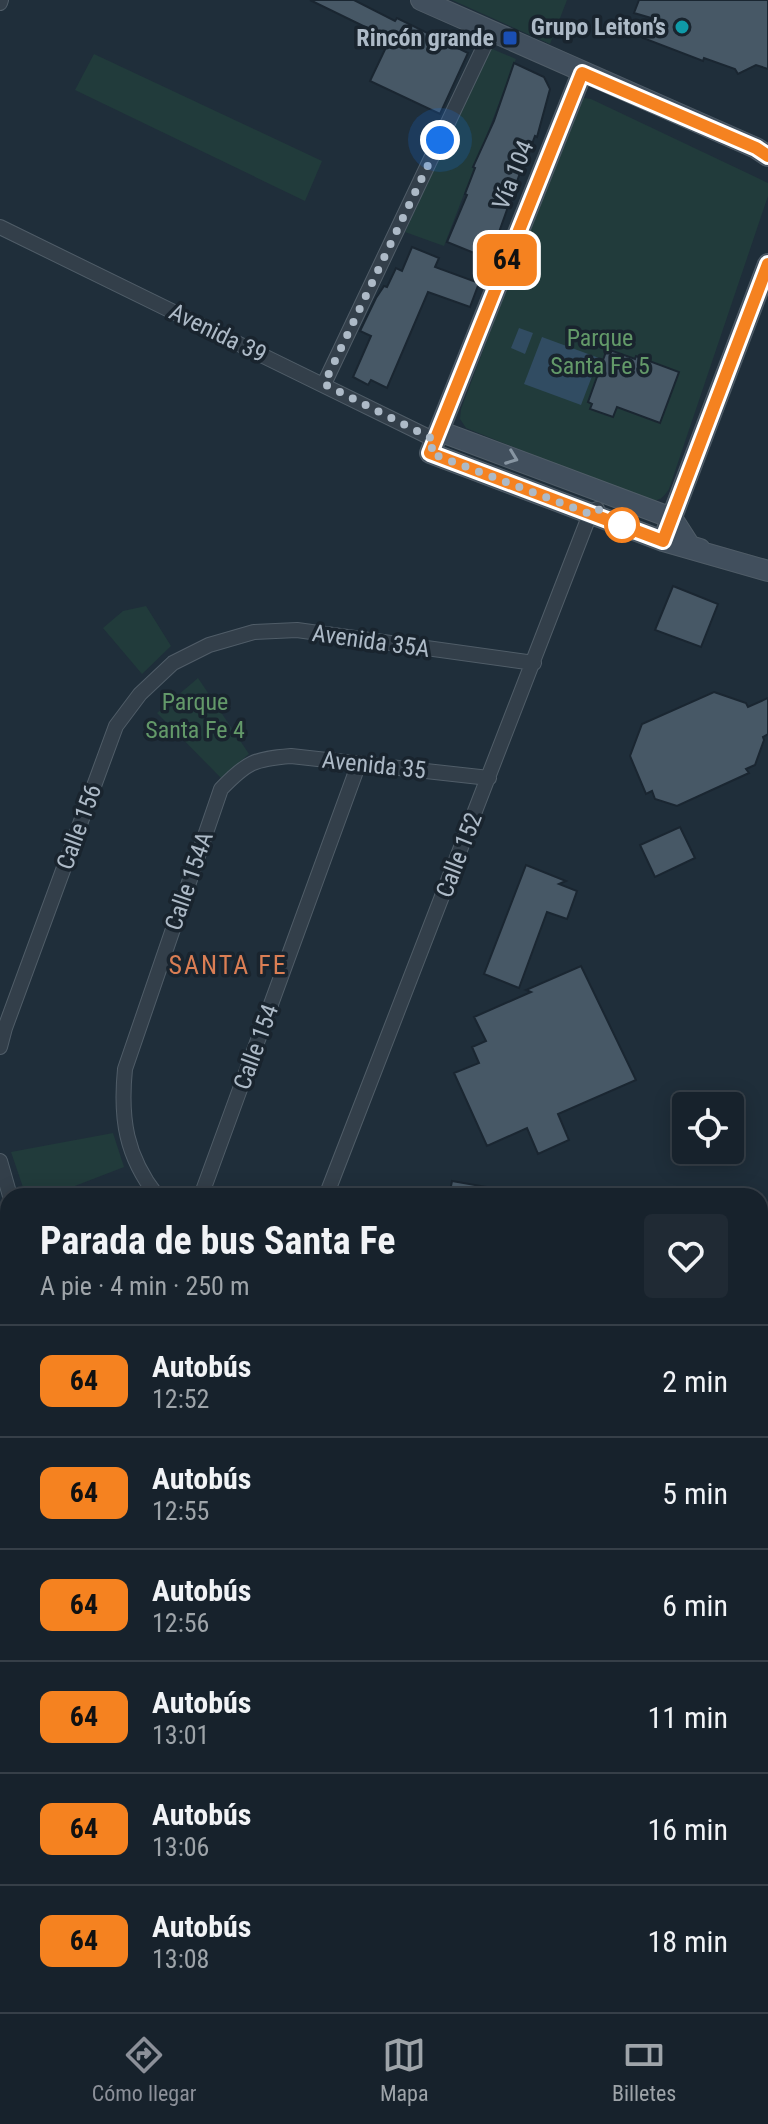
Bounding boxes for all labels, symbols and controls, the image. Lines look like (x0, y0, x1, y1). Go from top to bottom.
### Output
place label: Grupo Leiton’s (531, 13, 666, 41)
marker: Grupo Leiton’s (673, 18, 691, 36)
place label: Rincón grande (356, 24, 494, 52)
marker: Rincón grande (501, 29, 519, 47)
your location (420, 120, 460, 160)
street label: Vía 104 (487, 136, 539, 213)
line badge: 64 (471, 234, 543, 286)
text: 64 (493, 243, 521, 276)
street label: Avenida 39 (165, 298, 271, 368)
park label: Parque Santa Fe 5 (550, 324, 650, 380)
one-way arrow (504, 448, 518, 465)
unlabelled marker (605, 508, 639, 542)
street label: Avenida 35A (311, 619, 432, 663)
park label: Parque Santa Fe 4 (145, 688, 245, 744)
street label: Avenida 35 (321, 746, 427, 784)
street label: Calle 156 (51, 781, 107, 873)
street label: Calle 152 (430, 809, 488, 901)
street label: Calle 154A (159, 828, 219, 934)
district label: SANTA FE (168, 950, 288, 980)
street label: Calle 154 (228, 1001, 284, 1093)
map controls (672, 1092, 744, 1164)
button: locate (672, 1092, 744, 1164)
button: heart (644, 1214, 728, 1298)
text: Parada de bus Santa Fe (40, 1219, 395, 1263)
text: A pie · 4 min · 250 m (40, 1271, 249, 1301)
text: Autobús (152, 1349, 251, 1384)
text: 64 (70, 1364, 98, 1397)
text: 2 min (662, 1364, 728, 1399)
text: 12:52 (152, 1384, 209, 1414)
text: Autobús (152, 1461, 251, 1496)
text: 64 (70, 1476, 98, 1509)
text: 5 min (662, 1476, 728, 1511)
text: 12:55 (152, 1496, 209, 1526)
text: Autobús (152, 1573, 251, 1608)
text: 64 (70, 1588, 98, 1621)
text: 6 min (662, 1588, 728, 1623)
text: 12:56 (152, 1608, 209, 1638)
text: Autobús (152, 1685, 251, 1720)
text: 64 (70, 1700, 98, 1733)
text: 11 min (647, 1700, 728, 1735)
text: 13:01 (152, 1720, 209, 1750)
text: Autobús (152, 1797, 251, 1832)
text: 64 (70, 1812, 98, 1845)
text: 16 min (647, 1812, 728, 1847)
text: 13:06 (152, 1832, 209, 1862)
text: Autobús (152, 1909, 251, 1944)
text: 64 (70, 1924, 98, 1957)
text: 18 min (647, 1924, 728, 1959)
text: 13:08 (152, 1944, 209, 1974)
tab: Cómo llegar (92, 2033, 196, 2106)
tab: Mapa (380, 2033, 428, 2106)
tab: Billetes (612, 2033, 676, 2106)

